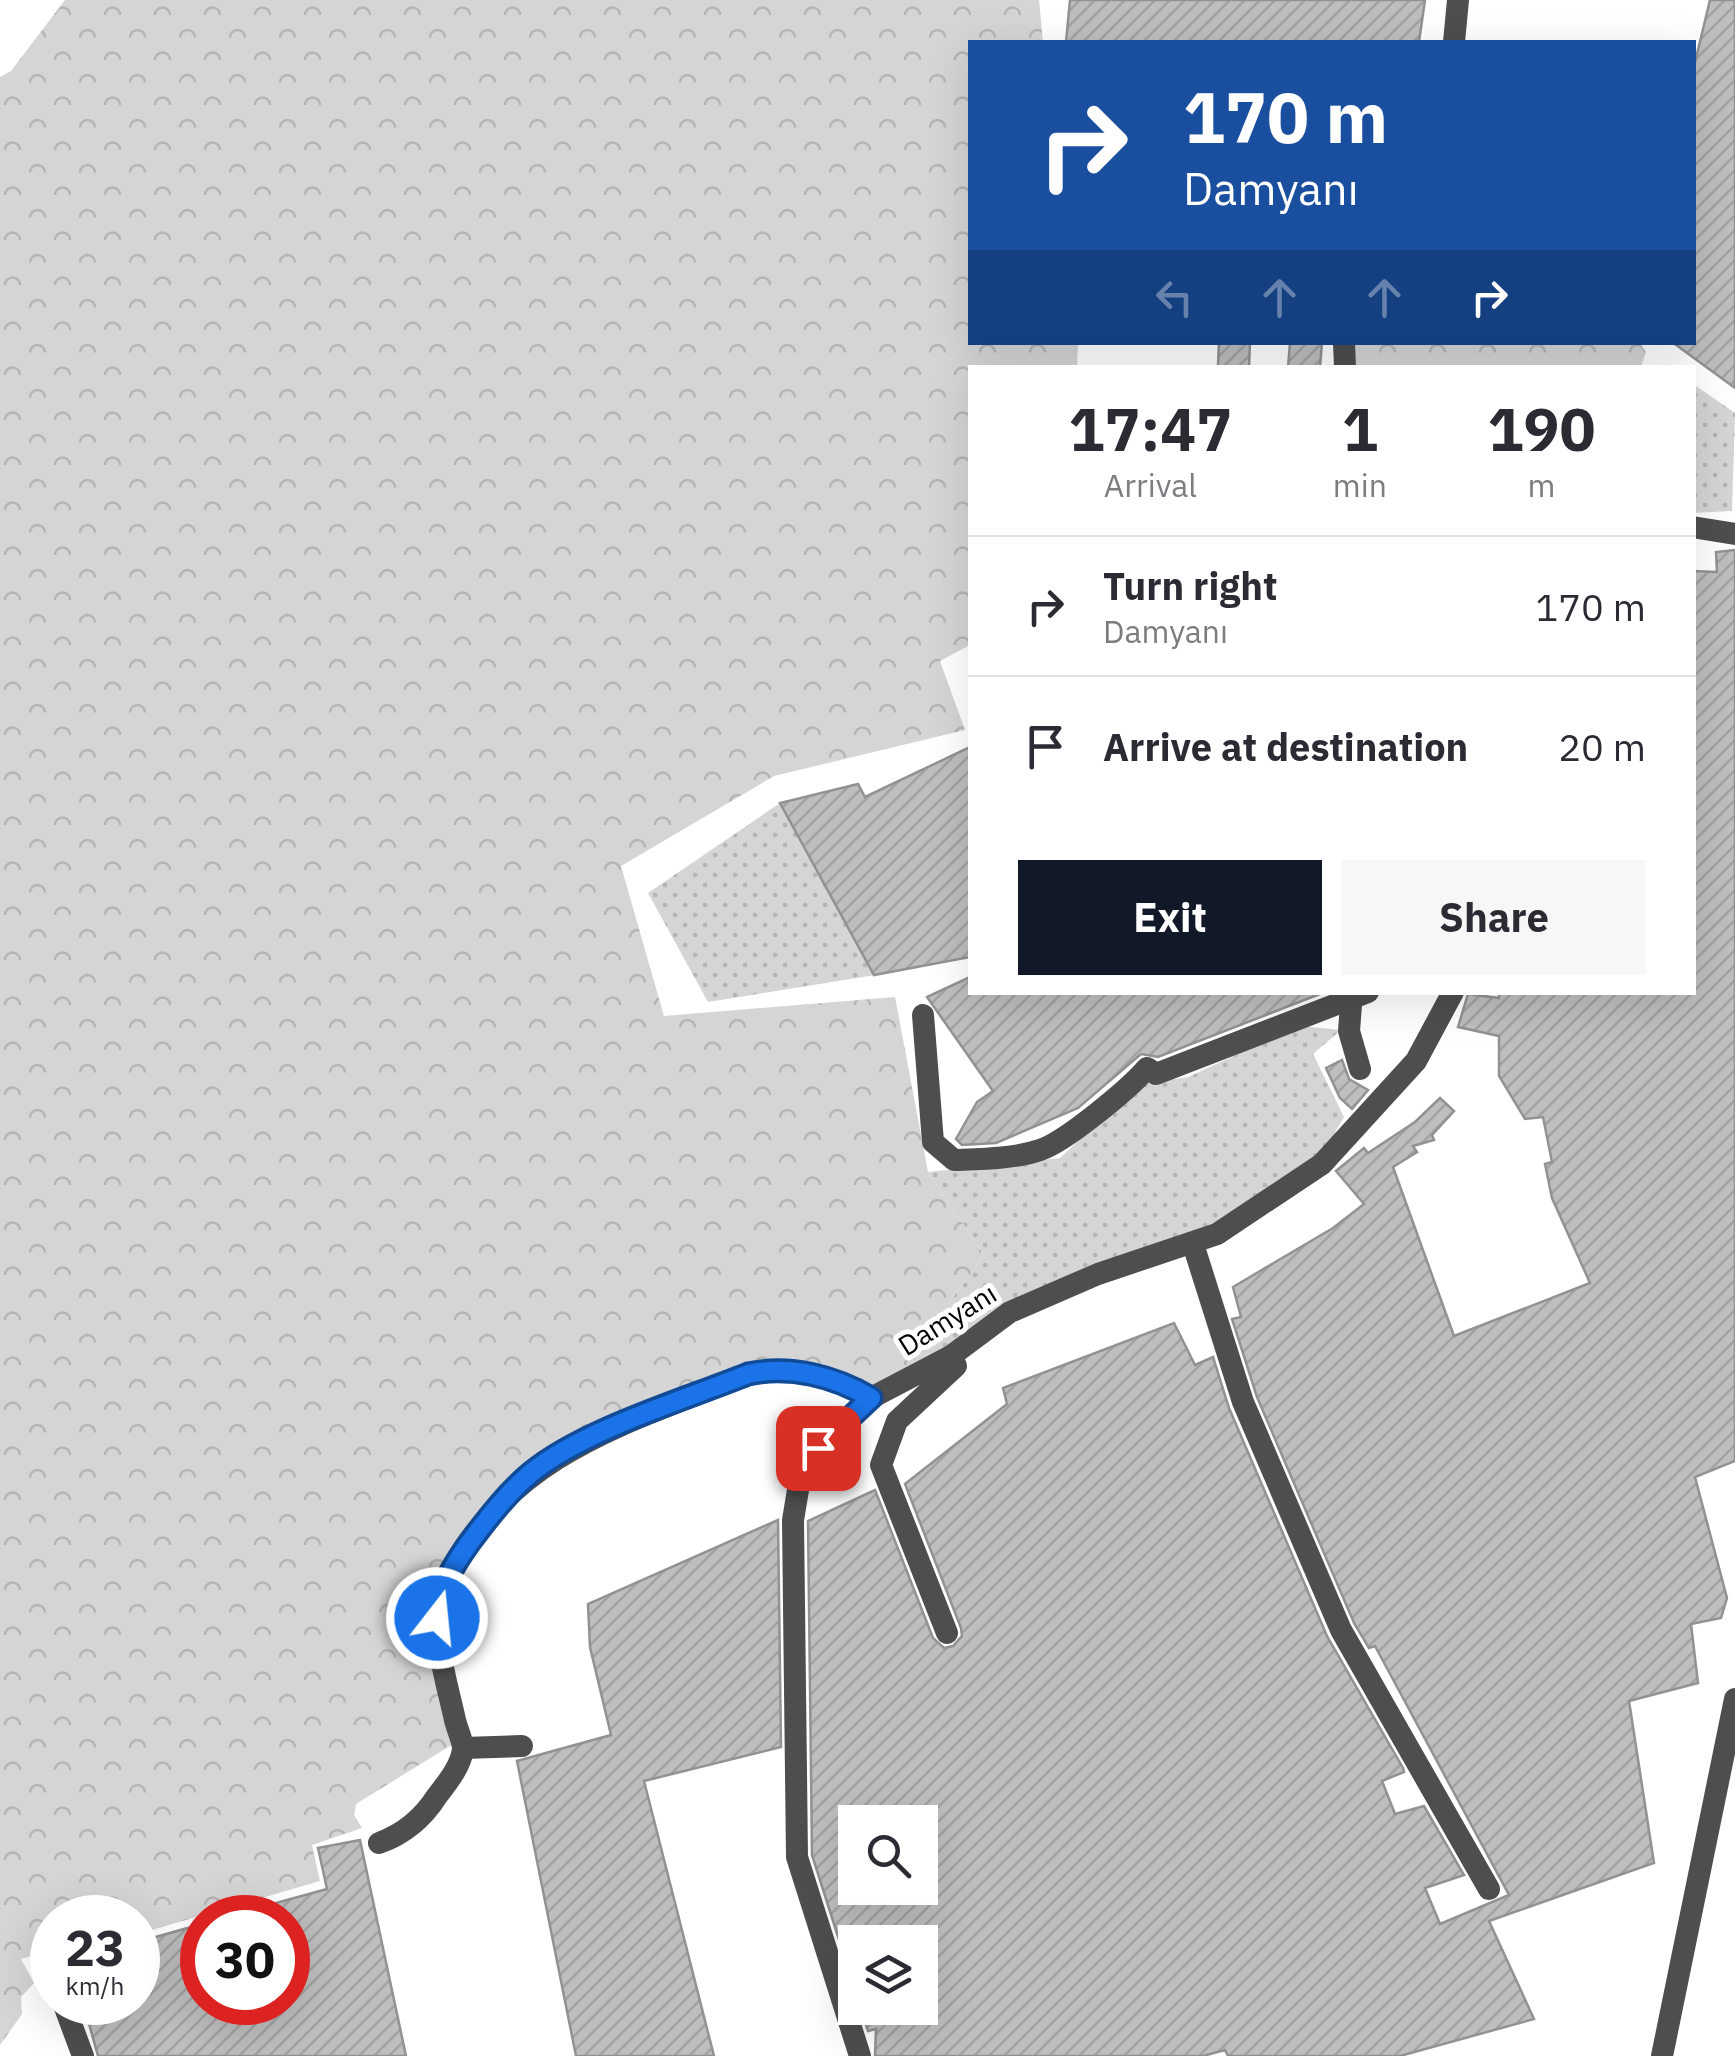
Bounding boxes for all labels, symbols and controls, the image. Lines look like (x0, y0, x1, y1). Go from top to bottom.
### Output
text: 170 m (1183, 71, 1388, 162)
icon: right (1018, 80, 1148, 210)
text: Damyanı (1183, 159, 1359, 217)
icon: left (1147, 270, 1202, 325)
icon: ahead (1252, 270, 1307, 325)
icon: ahead (1357, 270, 1412, 325)
icon: right (1462, 270, 1517, 325)
text: 17:47 (1069, 389, 1232, 468)
text: 1 (1342, 389, 1378, 468)
text: 190 (1487, 389, 1595, 468)
text: Arrival (1104, 464, 1197, 506)
text: min (1333, 464, 1387, 506)
text: m (1528, 464, 1555, 506)
text: Turn right (1103, 561, 1278, 610)
icon: right (1018, 579, 1073, 634)
text: 170 m (1535, 582, 1646, 631)
text: Damyanı (1103, 610, 1228, 652)
icon: arrive (1018, 719, 1073, 774)
text: Arrive at destination (1103, 722, 1468, 771)
text: 20 m (1558, 722, 1646, 771)
button: Exit (1018, 860, 1322, 975)
button: Share (1342, 860, 1646, 975)
street label: Damyanı (891, 1274, 1003, 1364)
pin (776, 1406, 861, 1491)
icon: arrive (791, 1421, 846, 1476)
position arrow (385, 1566, 489, 1670)
map controls (838, 1805, 938, 2025)
button: search (838, 1805, 938, 1905)
speed limit sign: 30 (180, 1895, 310, 2025)
text: 23 (65, 1915, 125, 1980)
button: layers (838, 1925, 938, 2025)
text: km/h (66, 1969, 124, 2002)

